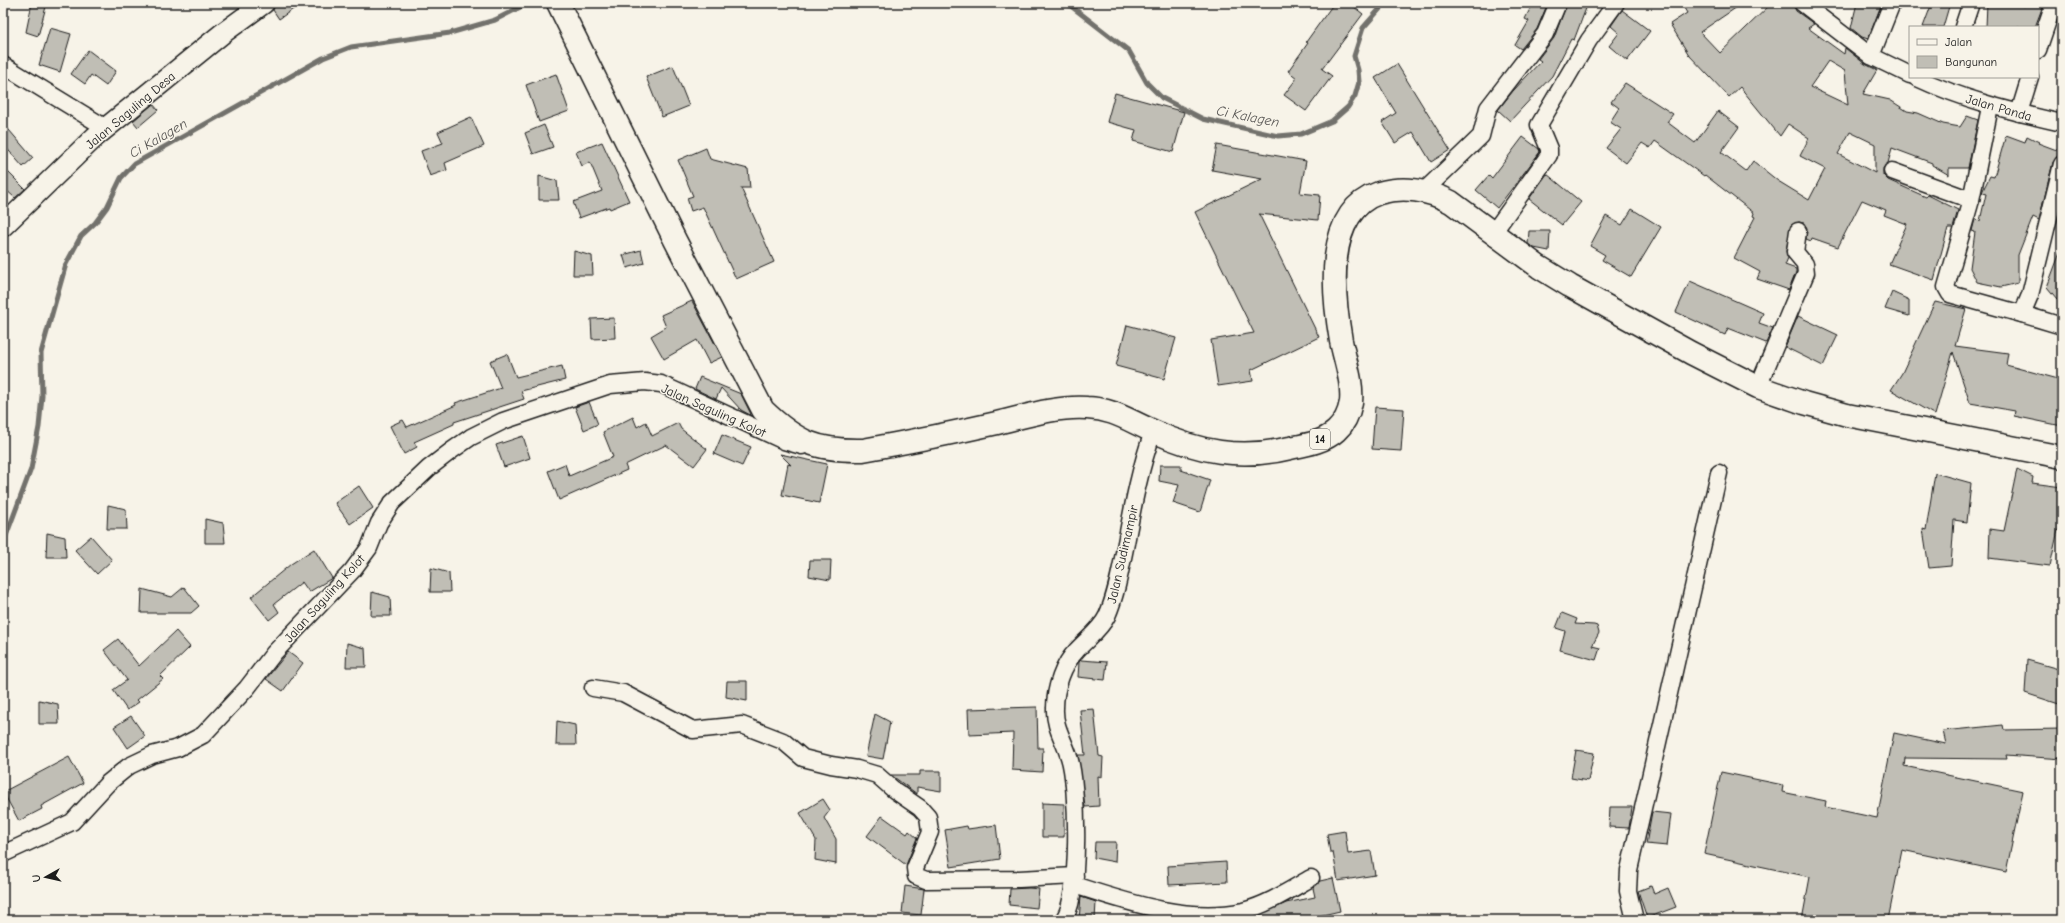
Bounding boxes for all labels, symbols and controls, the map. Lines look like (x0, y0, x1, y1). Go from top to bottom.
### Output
legend (1909, 26, 2039, 78)
text: Jalan (1945, 35, 1972, 49)
text: Bangunan (1945, 55, 1997, 69)
street label: Jalan Saguling Desa (83, 69, 178, 152)
street label: Jalan Panda (1964, 91, 2034, 124)
water label: Ci Kalagen (1215, 102, 1281, 131)
water label: Ci Kalagen (126, 115, 190, 162)
street label: Jalan Saguling Kolot (659, 381, 770, 441)
road number: 14 (1310, 429, 1330, 449)
street label: Jalan Sudimampir (1104, 503, 1141, 605)
street label: Jalan Saguling Kolot (281, 550, 369, 645)
north arrow (26, 857, 66, 897)
text: U (30, 874, 44, 883)

